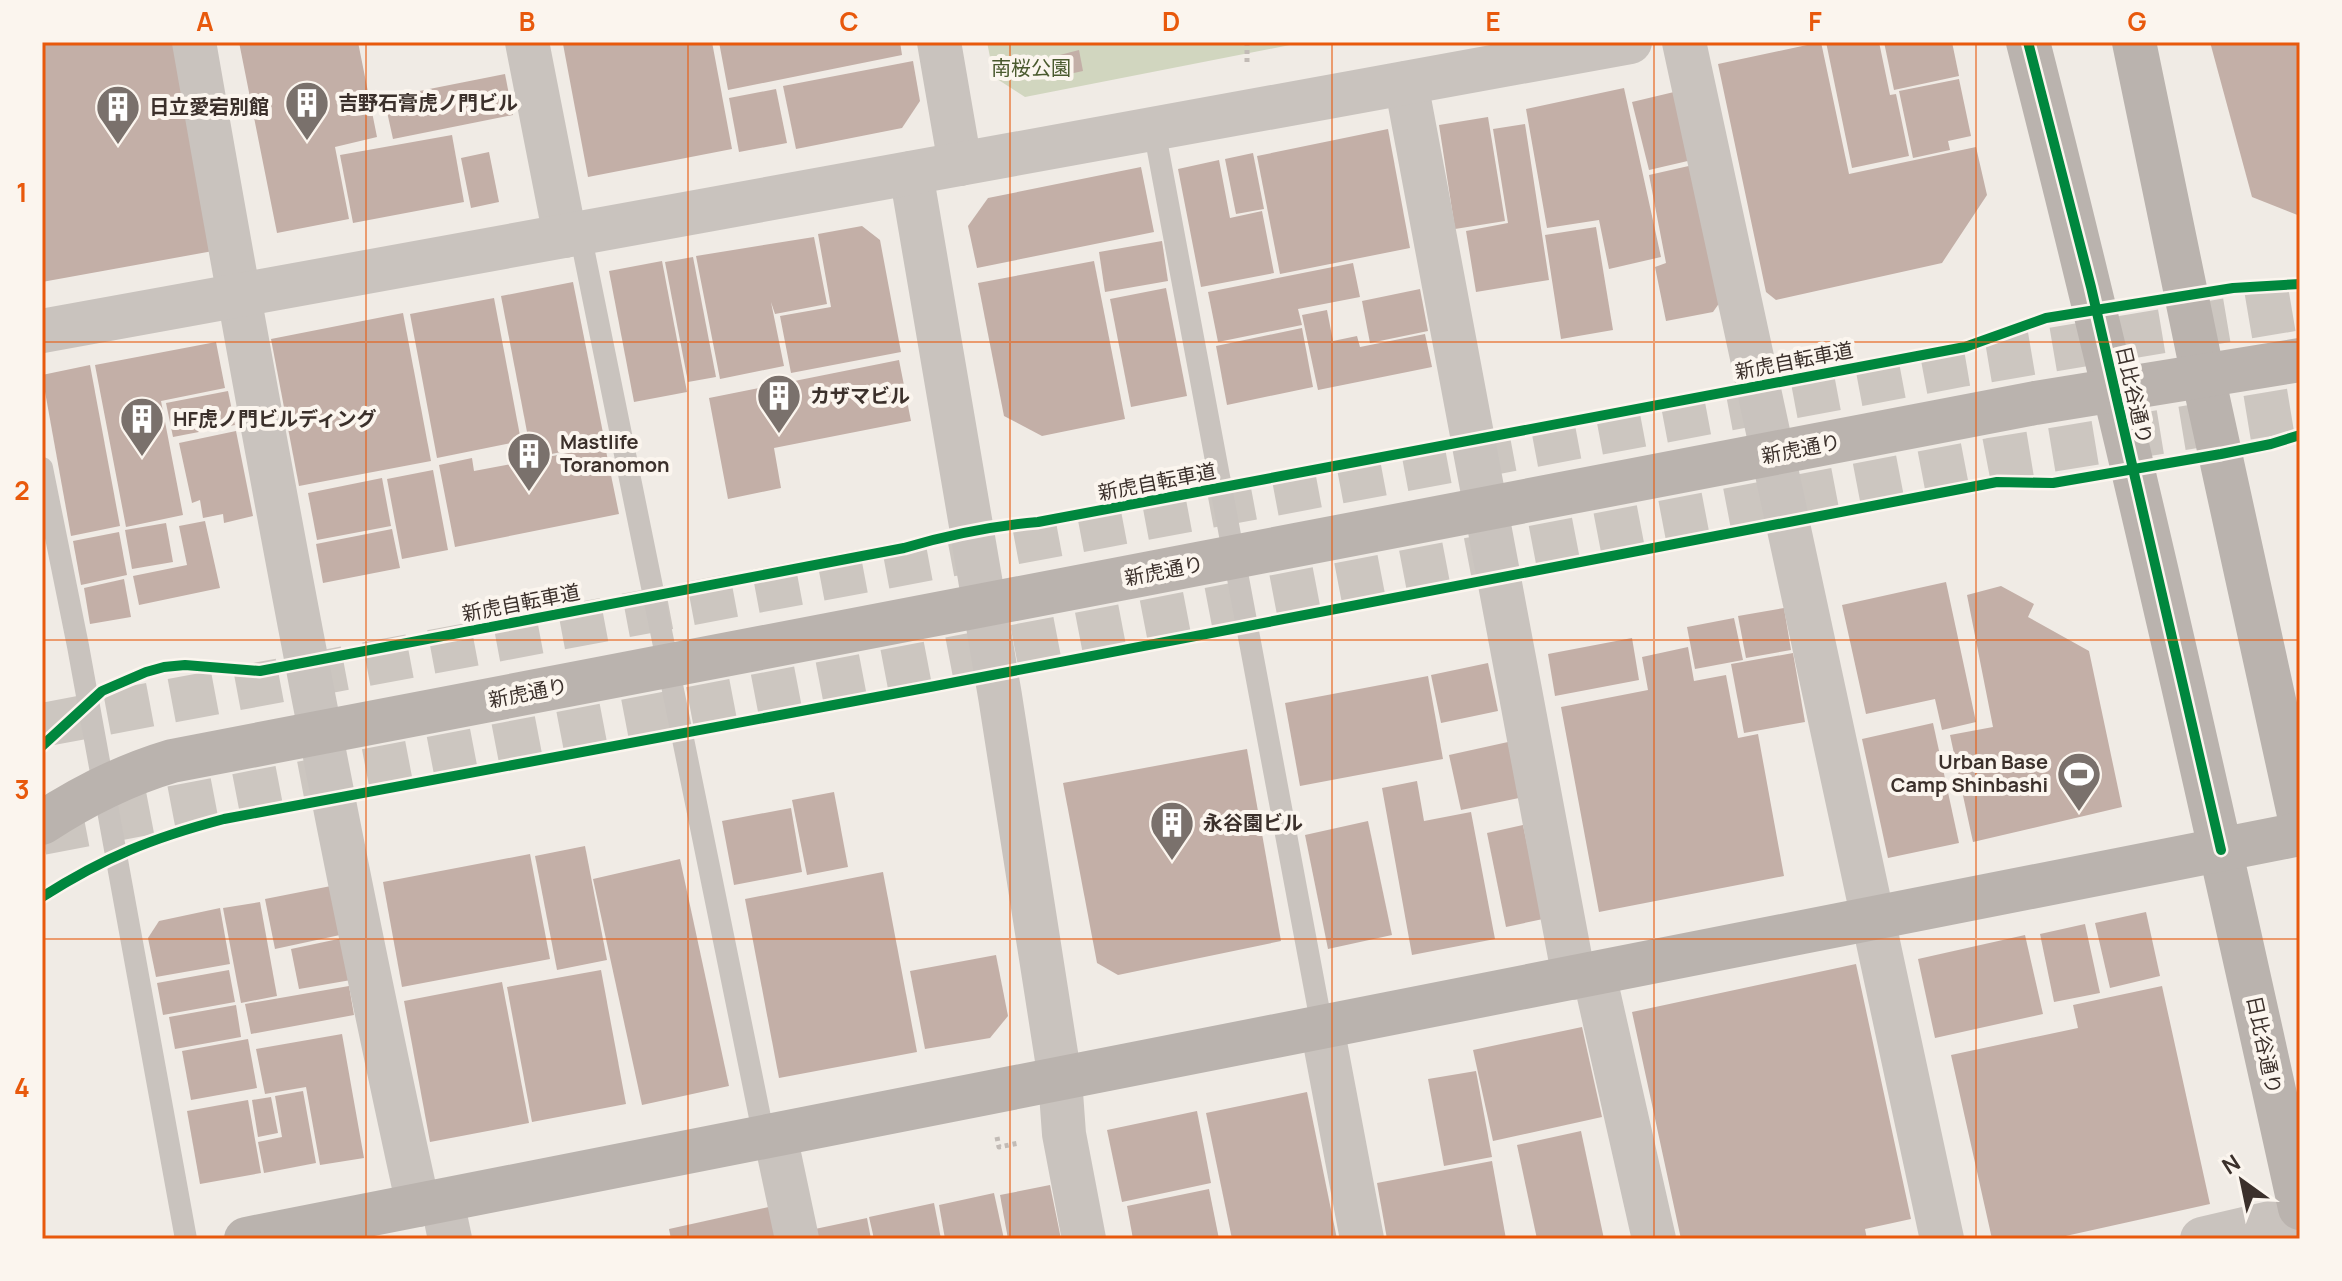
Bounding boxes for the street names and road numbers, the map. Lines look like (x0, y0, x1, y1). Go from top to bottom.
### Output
street label: 新虎自転車道 (1732, 336, 1855, 385)
street label: 日比谷通り (2110, 343, 2159, 447)
street label: 新虎通り (1759, 428, 1843, 469)
street label: 新虎自転車道 (1095, 457, 1218, 506)
street label: 新虎通り (1122, 550, 1206, 591)
street label: 新虎自転車道 (459, 578, 582, 627)
street label: 新虎通り (486, 672, 570, 713)
street label: 日比谷通り (2241, 993, 2288, 1097)

